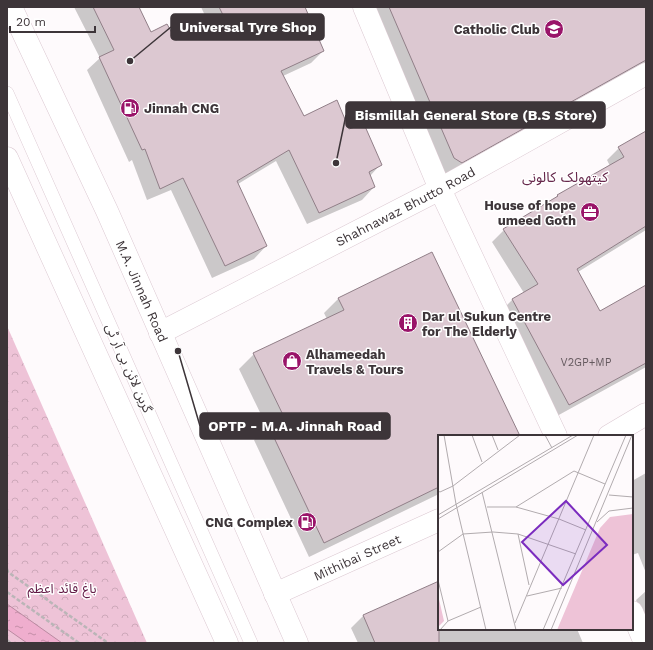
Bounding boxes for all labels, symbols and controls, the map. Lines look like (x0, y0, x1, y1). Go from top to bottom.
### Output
scale bar (10, 8, 95, 34)
callout: Universal Tyre Shop (171, 14, 324, 40)
text: 20 m (16, 15, 46, 29)
school or university icon: Catholic Club (543, 18, 565, 40)
text: Universal Tyre Shop (179, 19, 317, 35)
place label: Catholic Club (454, 22, 540, 37)
fuel station icon: Jinnah CNG (119, 97, 141, 119)
place label: Jinnah CNG (144, 101, 219, 116)
callout: Bismillah General Store (B.S Store) (346, 102, 605, 128)
text: Bismillah General Store (B.S Store) (355, 107, 597, 123)
street label: Shahnawaz Bhutto Road (333, 164, 478, 249)
district label: کیتھولک کالونی (522, 169, 608, 186)
place label: House of hope umeed Goth (484, 198, 576, 228)
office icon: House of hope umeed Goth (579, 201, 601, 223)
street label: M.A. Jinnah Road (113, 238, 171, 344)
place label: Dar ul Sukun Centre for The Elderly (422, 309, 552, 339)
building icon: Dar ul Sukun Centre for The Elderly (397, 312, 419, 334)
street label: گرین لائن بی آر ٹی (102, 321, 156, 416)
place label: Alhameedah Travels & Tours (306, 347, 404, 377)
shop icon: Alhameedah Travels & Tours (281, 350, 303, 372)
house number: V2GP+MP (561, 356, 612, 369)
callout: OPTP - M.A. Jinnah Road (200, 413, 390, 439)
text: OPTP - M.A. Jinnah Road (208, 418, 382, 434)
inset map (438, 435, 633, 630)
fuel station icon: CNG Complex (296, 511, 318, 533)
place label: CNG Complex (205, 515, 293, 530)
street label: Mithibai Street (311, 531, 404, 583)
park label: باغ قائد اعظم (28, 581, 96, 599)

